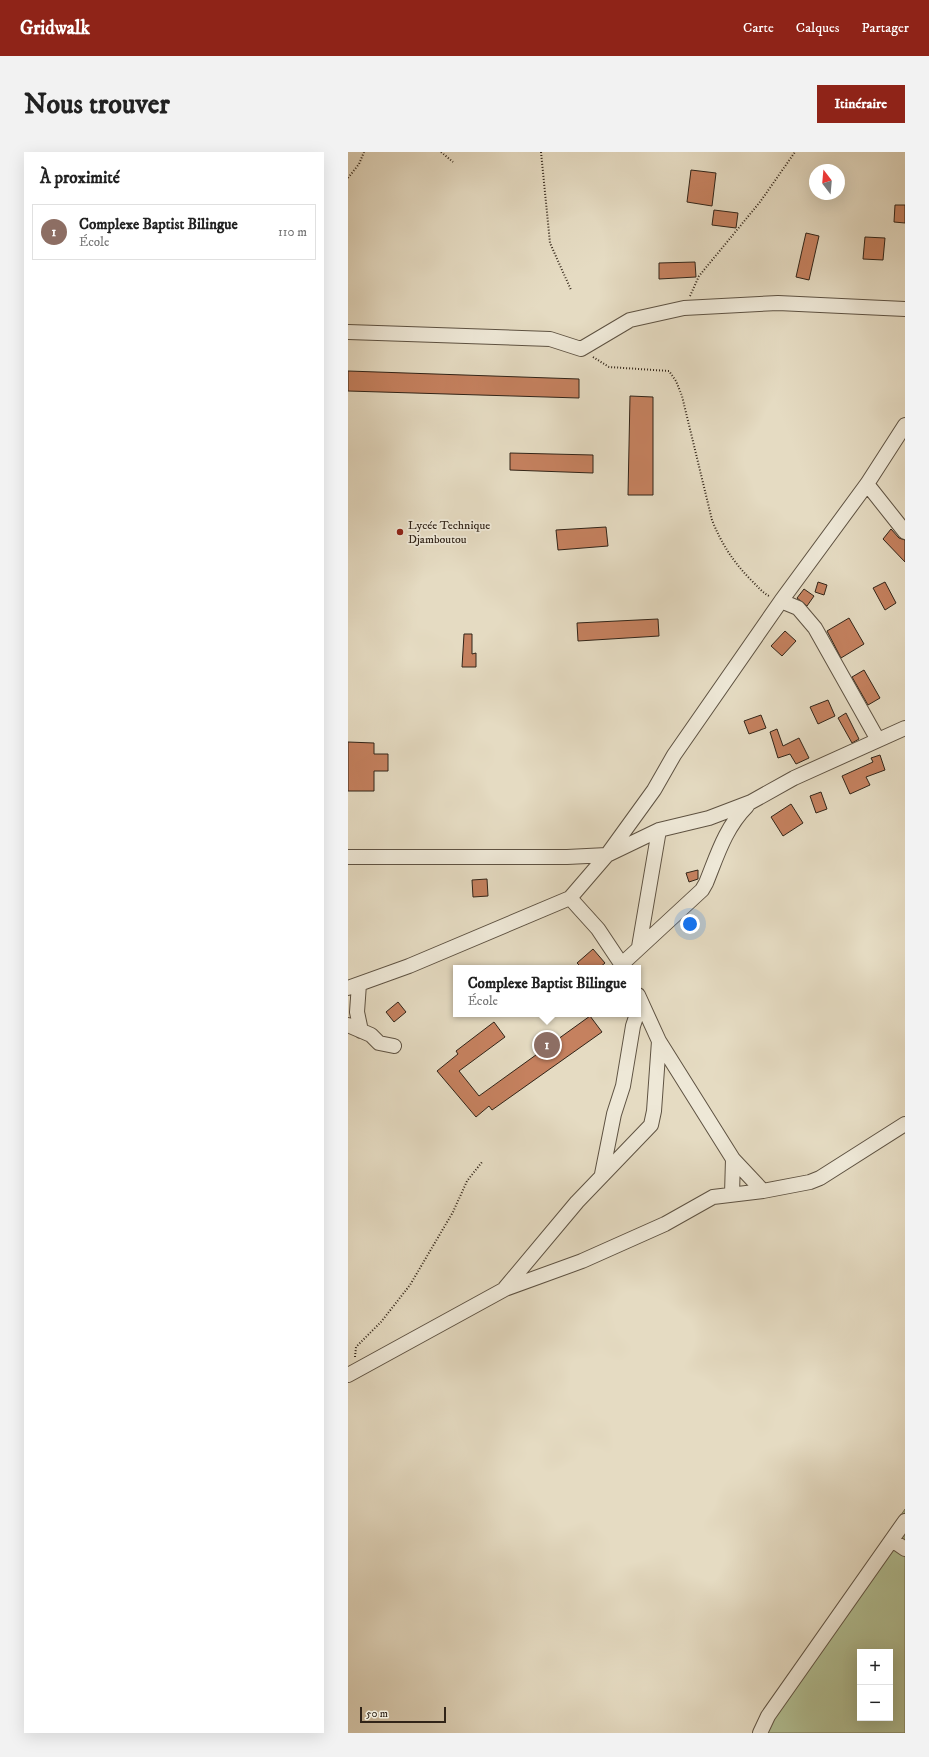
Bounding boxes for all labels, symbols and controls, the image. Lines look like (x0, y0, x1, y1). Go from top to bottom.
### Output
text: Gridwalk (20, 17, 90, 40)
text: Carte (743, 19, 774, 37)
text: Calques (796, 19, 839, 37)
text: Partager (861, 19, 909, 37)
button: Itinéraire (817, 85, 905, 123)
text: Nous trouver (24, 87, 170, 122)
north arrow (809, 164, 845, 200)
text: À proximité (40, 167, 120, 189)
text: Complexe Baptist Bilingue (79, 215, 238, 234)
text: 1 (52, 224, 56, 240)
text: 110 m (278, 224, 307, 240)
text: École (79, 234, 109, 250)
place label: Lycée Technique Djamboutou (408, 518, 490, 547)
marker: Lycée Technique Djamboutou (395, 527, 405, 537)
your location (680, 914, 700, 934)
popup (453, 965, 641, 1017)
text: Complexe Baptist Bilingue (468, 974, 626, 993)
text: École (468, 993, 498, 1009)
pin: 1 (534, 1030, 560, 1060)
map controls (857, 1649, 893, 1721)
button: + (857, 1649, 893, 1685)
button: − (857, 1685, 893, 1721)
scale bar (360, 1705, 446, 1724)
text: 50 m (366, 1707, 388, 1721)

